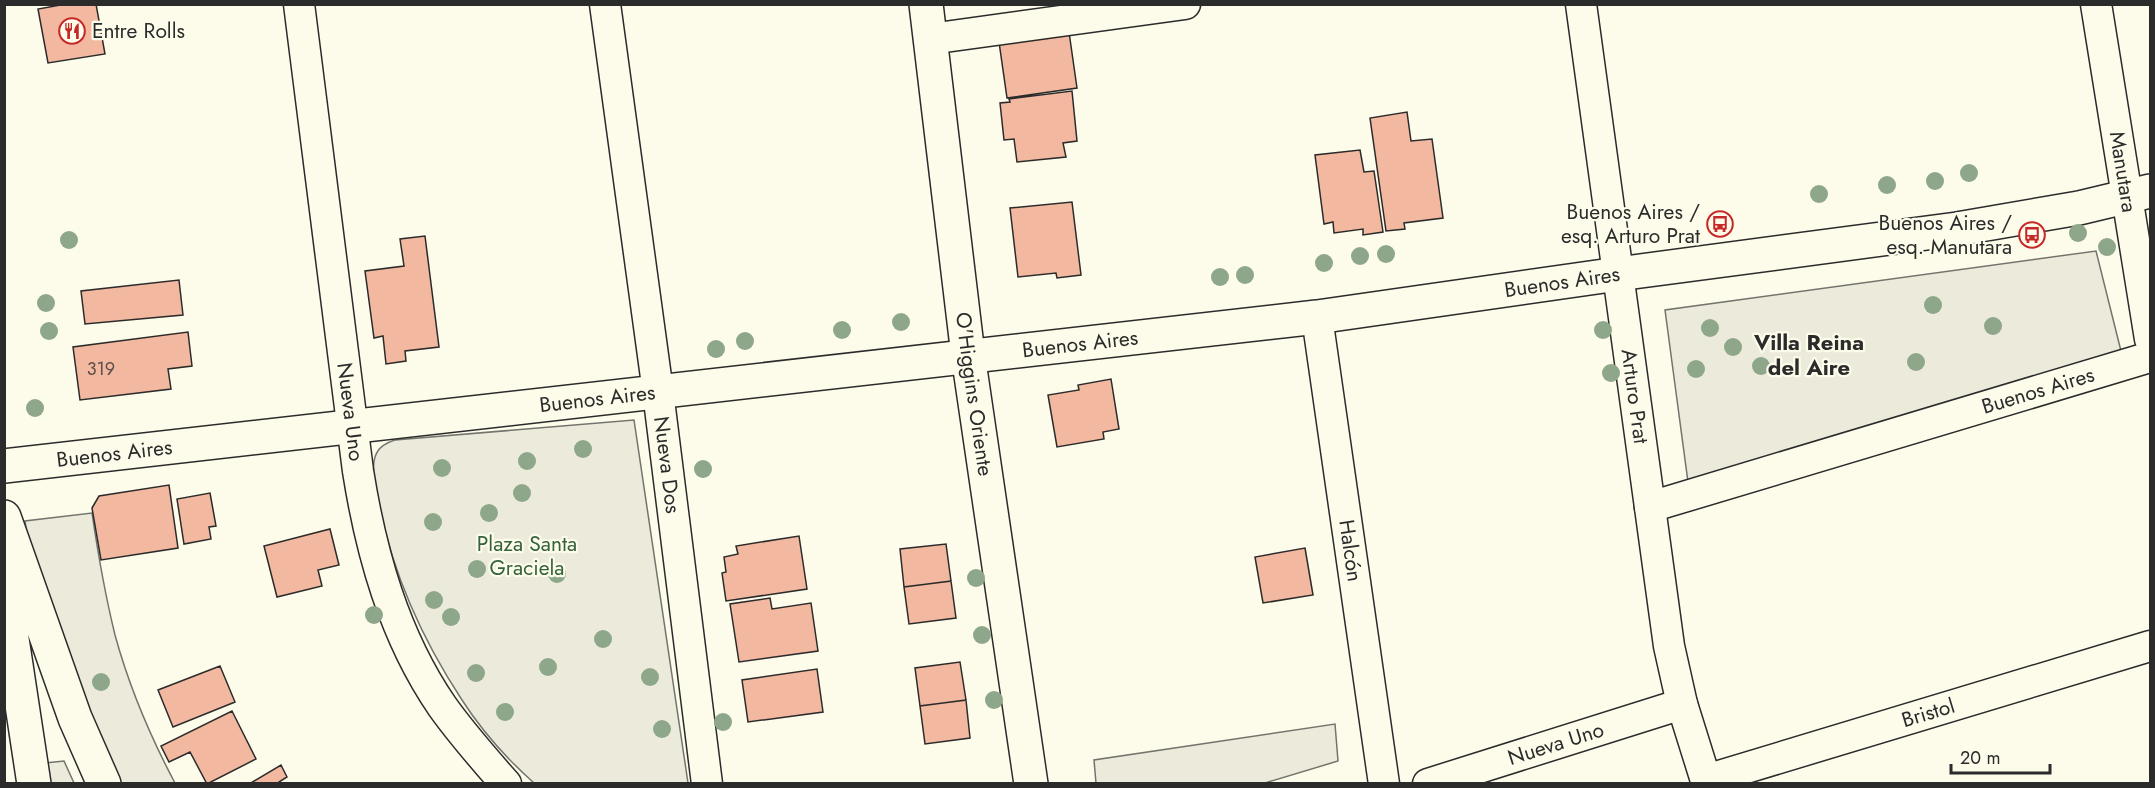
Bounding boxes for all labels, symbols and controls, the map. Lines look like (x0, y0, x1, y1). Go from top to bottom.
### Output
restaurant icon: Entre Rolls (57, 16, 87, 46)
place label: Entre Rolls (92, 16, 185, 46)
street label: Manutara (2102, 129, 2144, 215)
place label: Buenos Aires / esq. Arturo Prat (1561, 197, 1700, 251)
place label: Buenos Aires / esq. Manutara (1879, 208, 2012, 262)
bus stop icon: Buenos Aires / esq. Arturo Prat (1705, 209, 1735, 239)
bus stop icon: Buenos Aires / esq. Manutara (2017, 220, 2047, 250)
street label: Buenos Aires (1502, 259, 1622, 305)
street label: O'Higgins Oriente (948, 310, 1001, 478)
street label: Buenos Aires (1021, 322, 1140, 365)
district label: Villa Reina del Aire (1753, 326, 1864, 383)
street label: Arturo Prat (1613, 347, 1656, 446)
house number: 319 (87, 356, 115, 382)
street label: Buenos Aires (1978, 360, 2098, 422)
street label: Nueva Uno (329, 361, 372, 463)
street label: Buenos Aires (538, 377, 657, 420)
street label: Nueva Dos (646, 414, 688, 515)
street label: Buenos Aires (55, 432, 174, 475)
street label: Halcón (1331, 518, 1370, 584)
park label: Plaza Santa Graciela (477, 529, 577, 583)
street label: Bristol (1898, 691, 1958, 735)
street label: Nueva Uno (1504, 715, 1608, 773)
scale bar (1951, 737, 2050, 775)
text: 20 m (1960, 745, 2000, 771)

